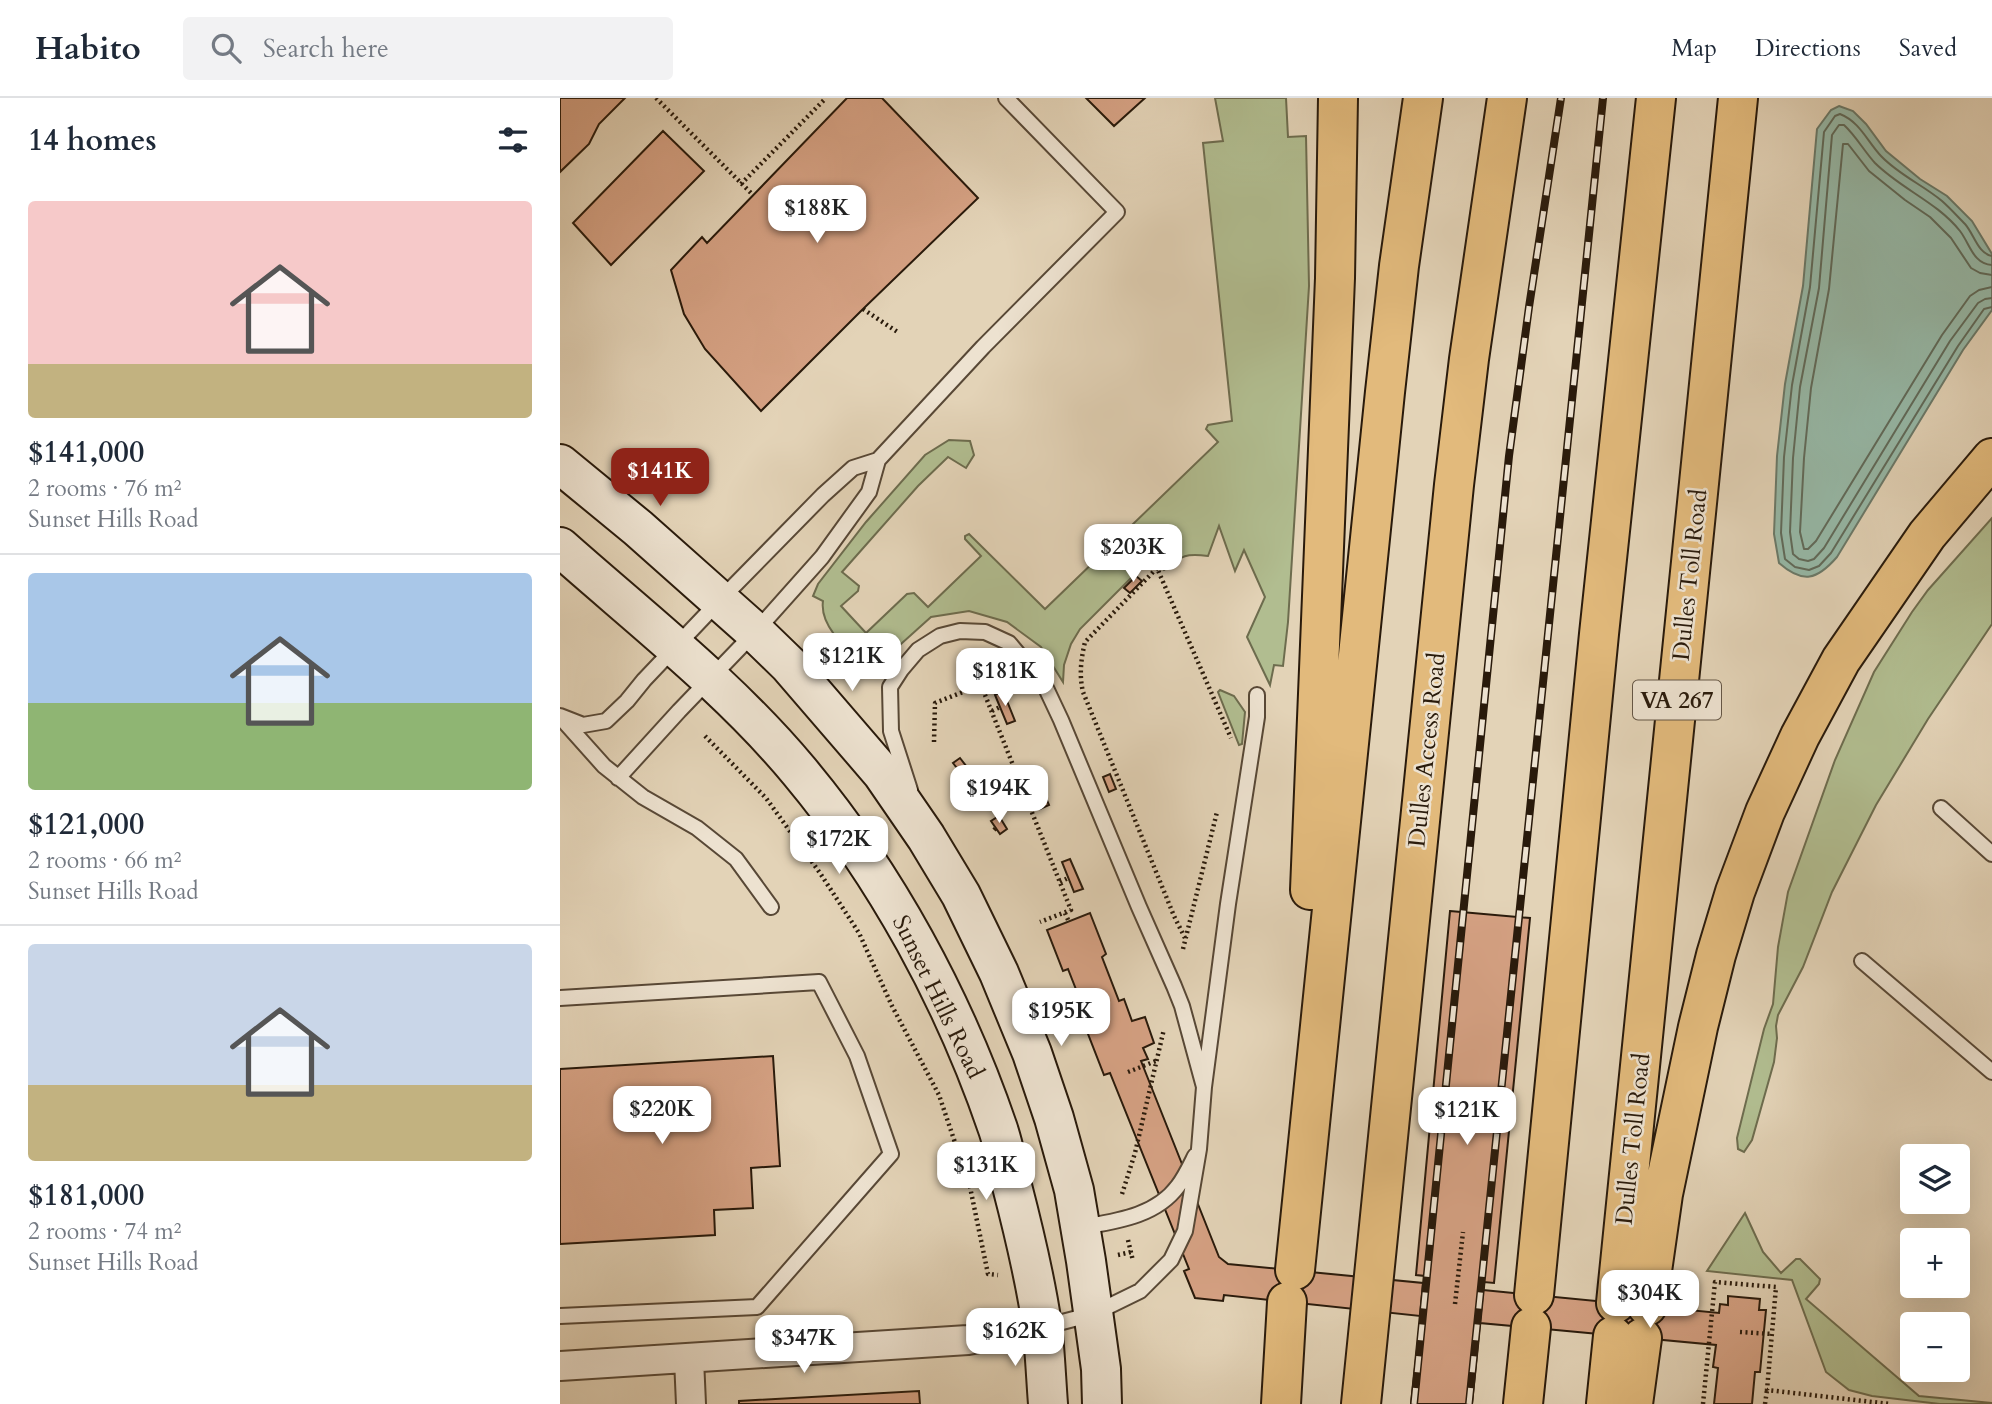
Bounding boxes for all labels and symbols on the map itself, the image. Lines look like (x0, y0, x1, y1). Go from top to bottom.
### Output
pin: $188K (768, 186, 866, 245)
pin: $141K (611, 448, 709, 508)
street label: Dulles Toll Road (1665, 487, 1715, 662)
pin: $203K (1084, 524, 1182, 584)
pin: $121K (803, 634, 901, 693)
pin: $181K (956, 648, 1054, 708)
street label: Dulles Access Road (1400, 651, 1454, 849)
road number: VA 267 (1633, 680, 1721, 720)
pin: $194K (950, 766, 1048, 825)
pin: $172K (790, 816, 888, 876)
street label: Sunset Hills Road (884, 910, 992, 1084)
pin: $195K (1012, 988, 1110, 1048)
street label: Dulles Toll Road (1608, 1051, 1658, 1226)
pin: $220K (613, 1086, 711, 1146)
pin: $121K (1418, 1088, 1516, 1147)
pin: $131K (937, 1142, 1035, 1202)
pin: $304K (1601, 1270, 1699, 1330)
pin: $162K (966, 1308, 1064, 1368)
pin: $347K (755, 1316, 853, 1375)

